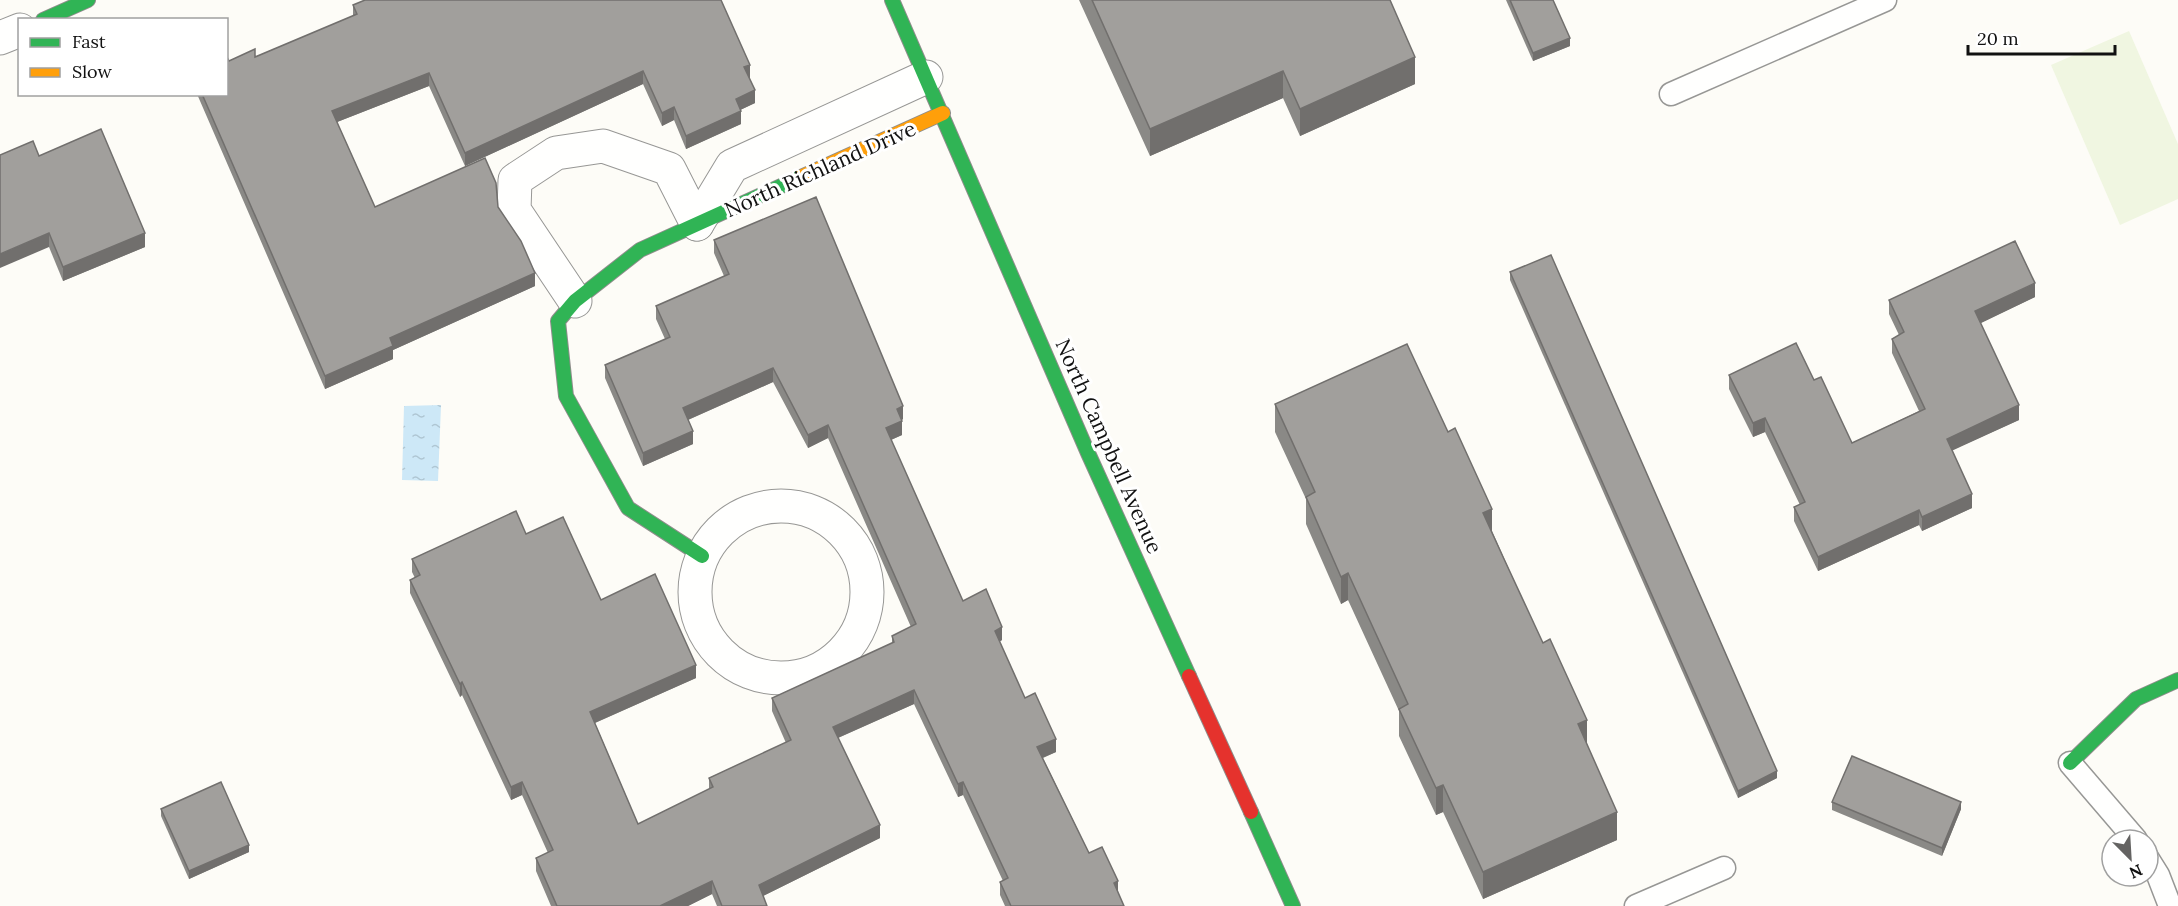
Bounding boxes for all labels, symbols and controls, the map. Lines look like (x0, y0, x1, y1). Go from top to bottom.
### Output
legend (18, 18, 228, 96)
scale bar (1968, 18, 2115, 56)
text: 20 m (1977, 27, 2019, 50)
text: Fast (72, 30, 106, 53)
text: Slow (72, 60, 112, 83)
street label: North Richland Drive (720, 115, 920, 223)
street label: North Campbell Avenue (1049, 334, 1169, 558)
north arrow (2100, 828, 2160, 888)
text: N (2126, 860, 2146, 883)

